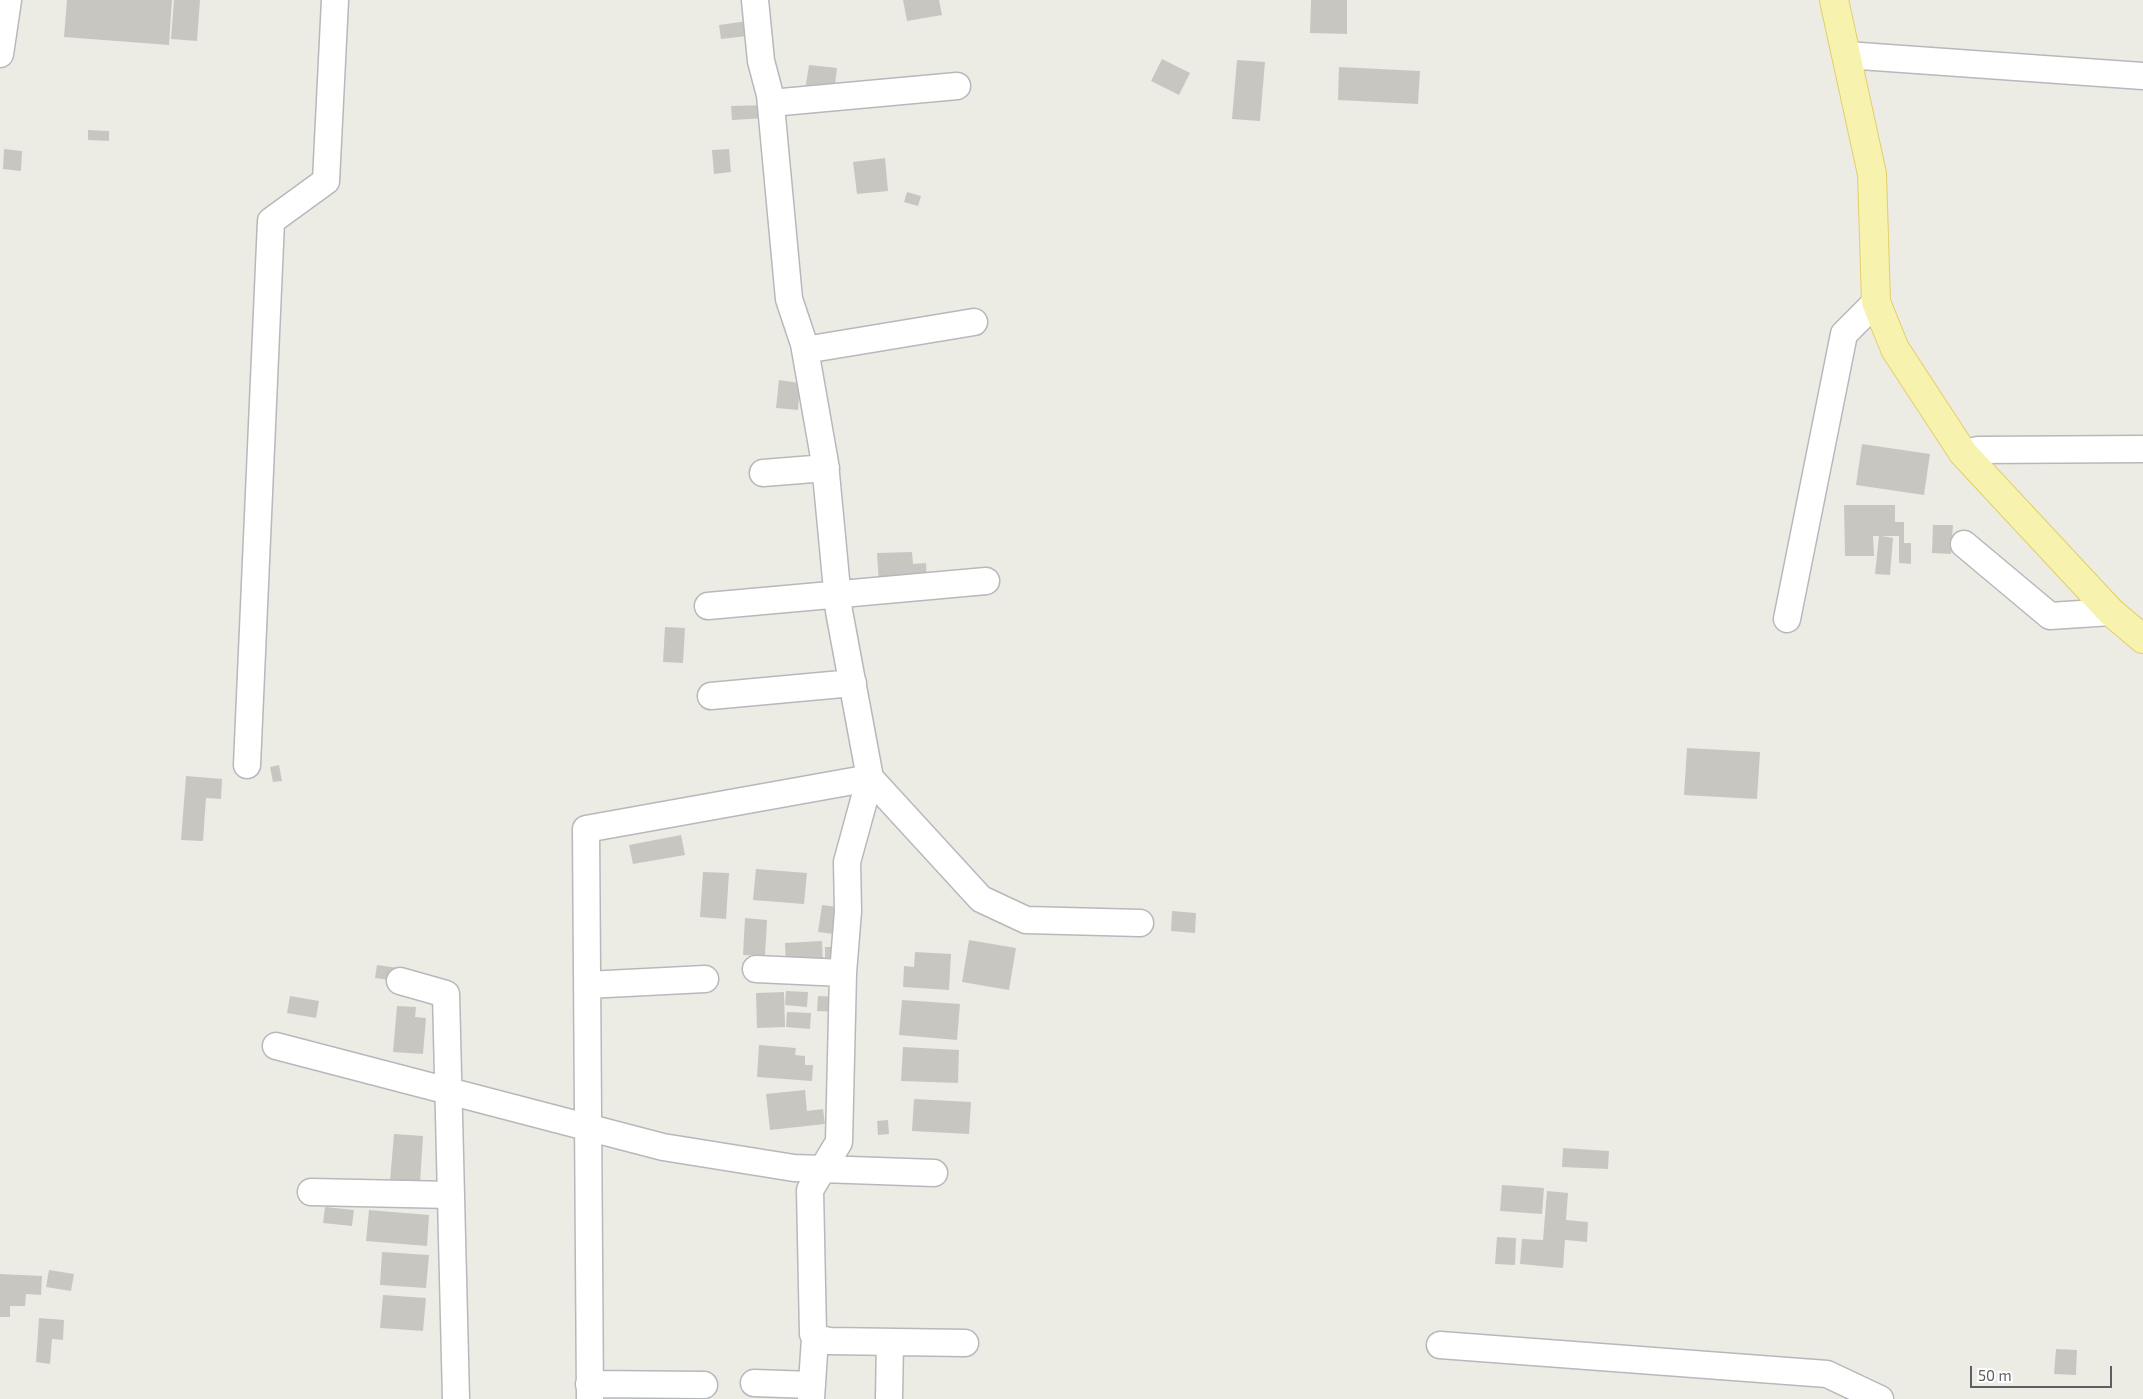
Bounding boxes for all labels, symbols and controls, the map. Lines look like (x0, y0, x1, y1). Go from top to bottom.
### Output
scale bar (1973, 1356, 2116, 1388)
text: 50 m (1978, 1366, 2012, 1384)

